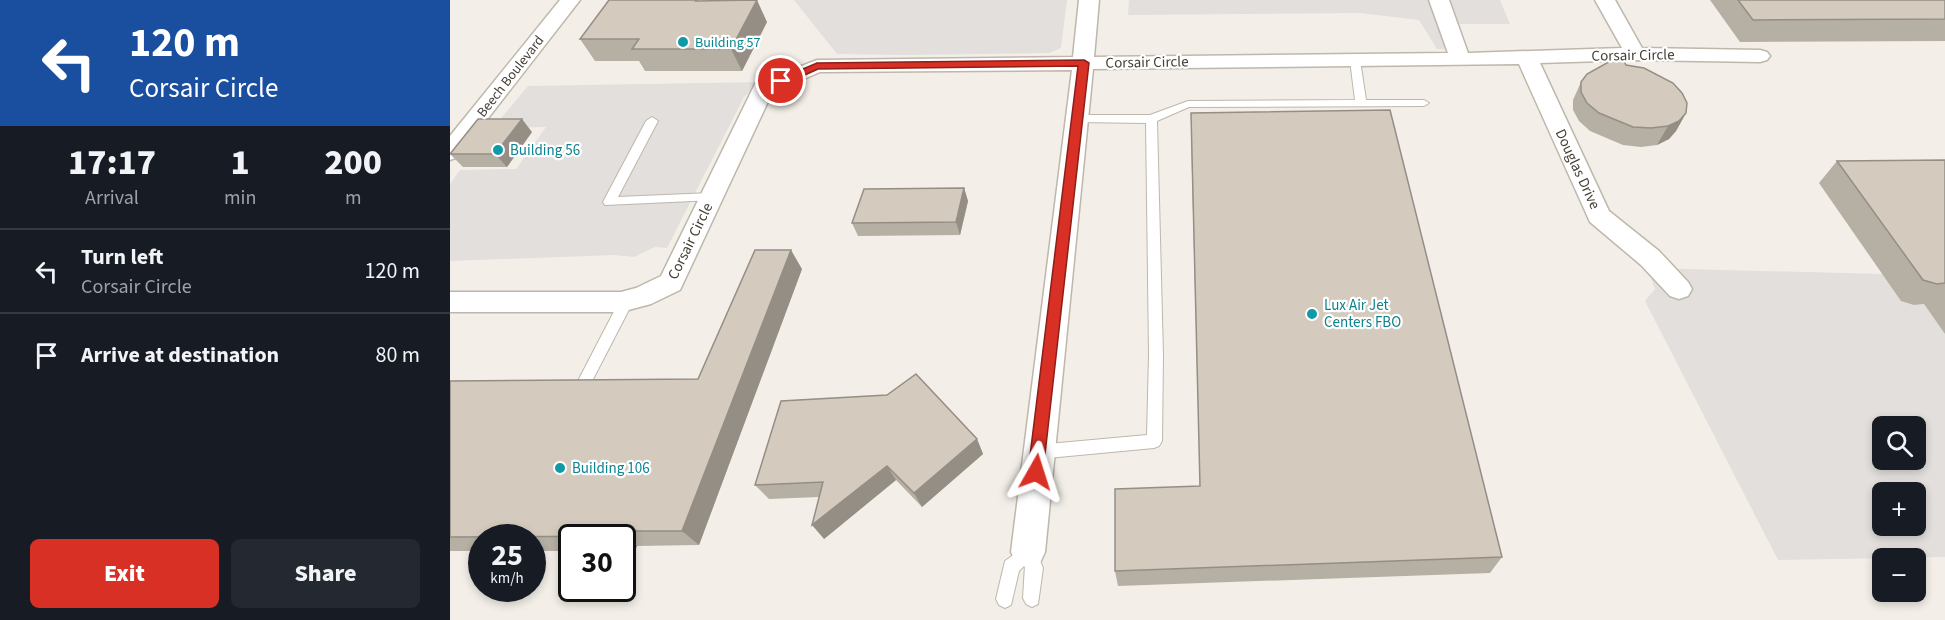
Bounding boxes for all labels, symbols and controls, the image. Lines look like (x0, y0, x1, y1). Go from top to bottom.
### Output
text: 120 m (129, 13, 240, 73)
icon: left (30, 24, 108, 102)
street label: Beech Boulevard (473, 32, 549, 122)
place label: Building 57 (695, 33, 761, 53)
marker: Building 57 (676, 35, 690, 49)
street label: Corsair Circle (1591, 44, 1675, 67)
street label: Corsair Circle (1105, 51, 1189, 74)
pin (755, 55, 806, 106)
icon: arrive (764, 64, 797, 97)
text: Corsair Circle (129, 69, 278, 108)
street label: Douglas Drive (1550, 126, 1605, 213)
text: 17:17 (68, 137, 156, 188)
text: 1 (231, 137, 250, 188)
text: 200 (324, 137, 382, 188)
place label: Building 56 (510, 140, 580, 161)
marker: Building 56 (491, 143, 505, 157)
text: Arrival (85, 184, 139, 212)
text: min (224, 184, 256, 212)
text: m (345, 184, 361, 212)
street label: Corsair Circle (663, 199, 718, 283)
text: Turn left (81, 241, 163, 273)
icon: left (30, 255, 63, 288)
text: 120 m (365, 255, 420, 287)
text: Corsair Circle (81, 273, 192, 301)
place label: Lux Air Jet Centers FBO (1324, 295, 1401, 333)
marker: Lux Air Jet Centers FBO (1305, 307, 1319, 321)
icon: arrive (30, 339, 63, 372)
text: Arrive at destination (81, 339, 279, 371)
text: 80 m (375, 339, 420, 371)
map controls (1872, 416, 1926, 602)
button: search (1872, 416, 1926, 470)
position arrow (1004, 440, 1068, 504)
place label: Building 106 (572, 458, 650, 479)
marker: Building 106 (553, 461, 567, 475)
button: + (1872, 482, 1926, 536)
speed limit sign: 30 (558, 524, 636, 602)
text: 25 (491, 534, 523, 577)
button: Exit (30, 539, 219, 608)
button: Share (231, 539, 420, 608)
button: − (1872, 548, 1926, 602)
text: km/h (490, 568, 524, 589)

